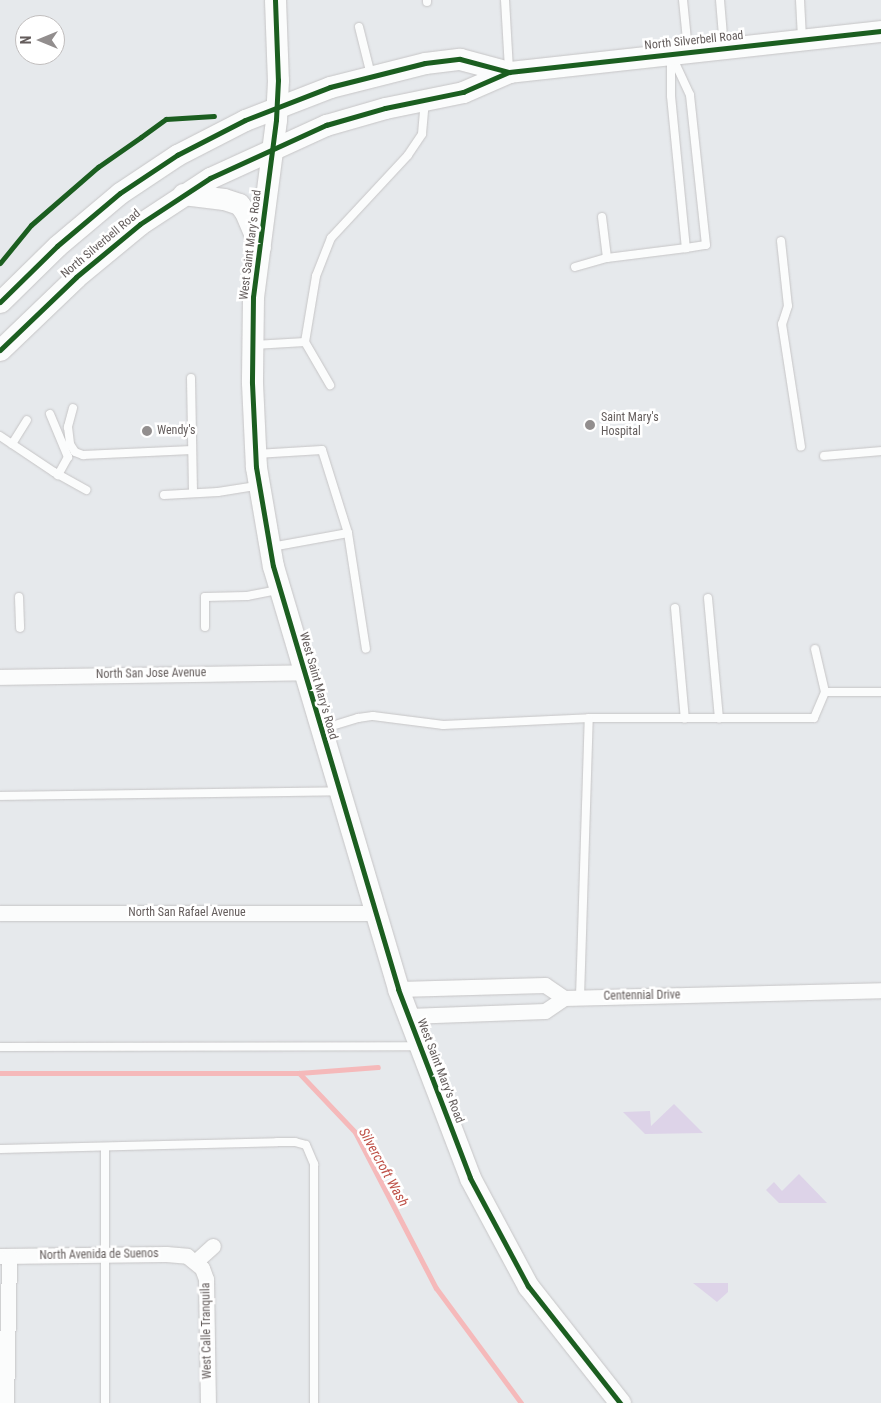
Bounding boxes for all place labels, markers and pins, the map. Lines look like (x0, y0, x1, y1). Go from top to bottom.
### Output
place label: Saint Mary's Hospital (601, 411, 659, 439)
marker: Saint Mary's Hospital (583, 418, 597, 432)
place label: Wendy's (157, 424, 196, 438)
marker: Wendy's (141, 425, 153, 437)

